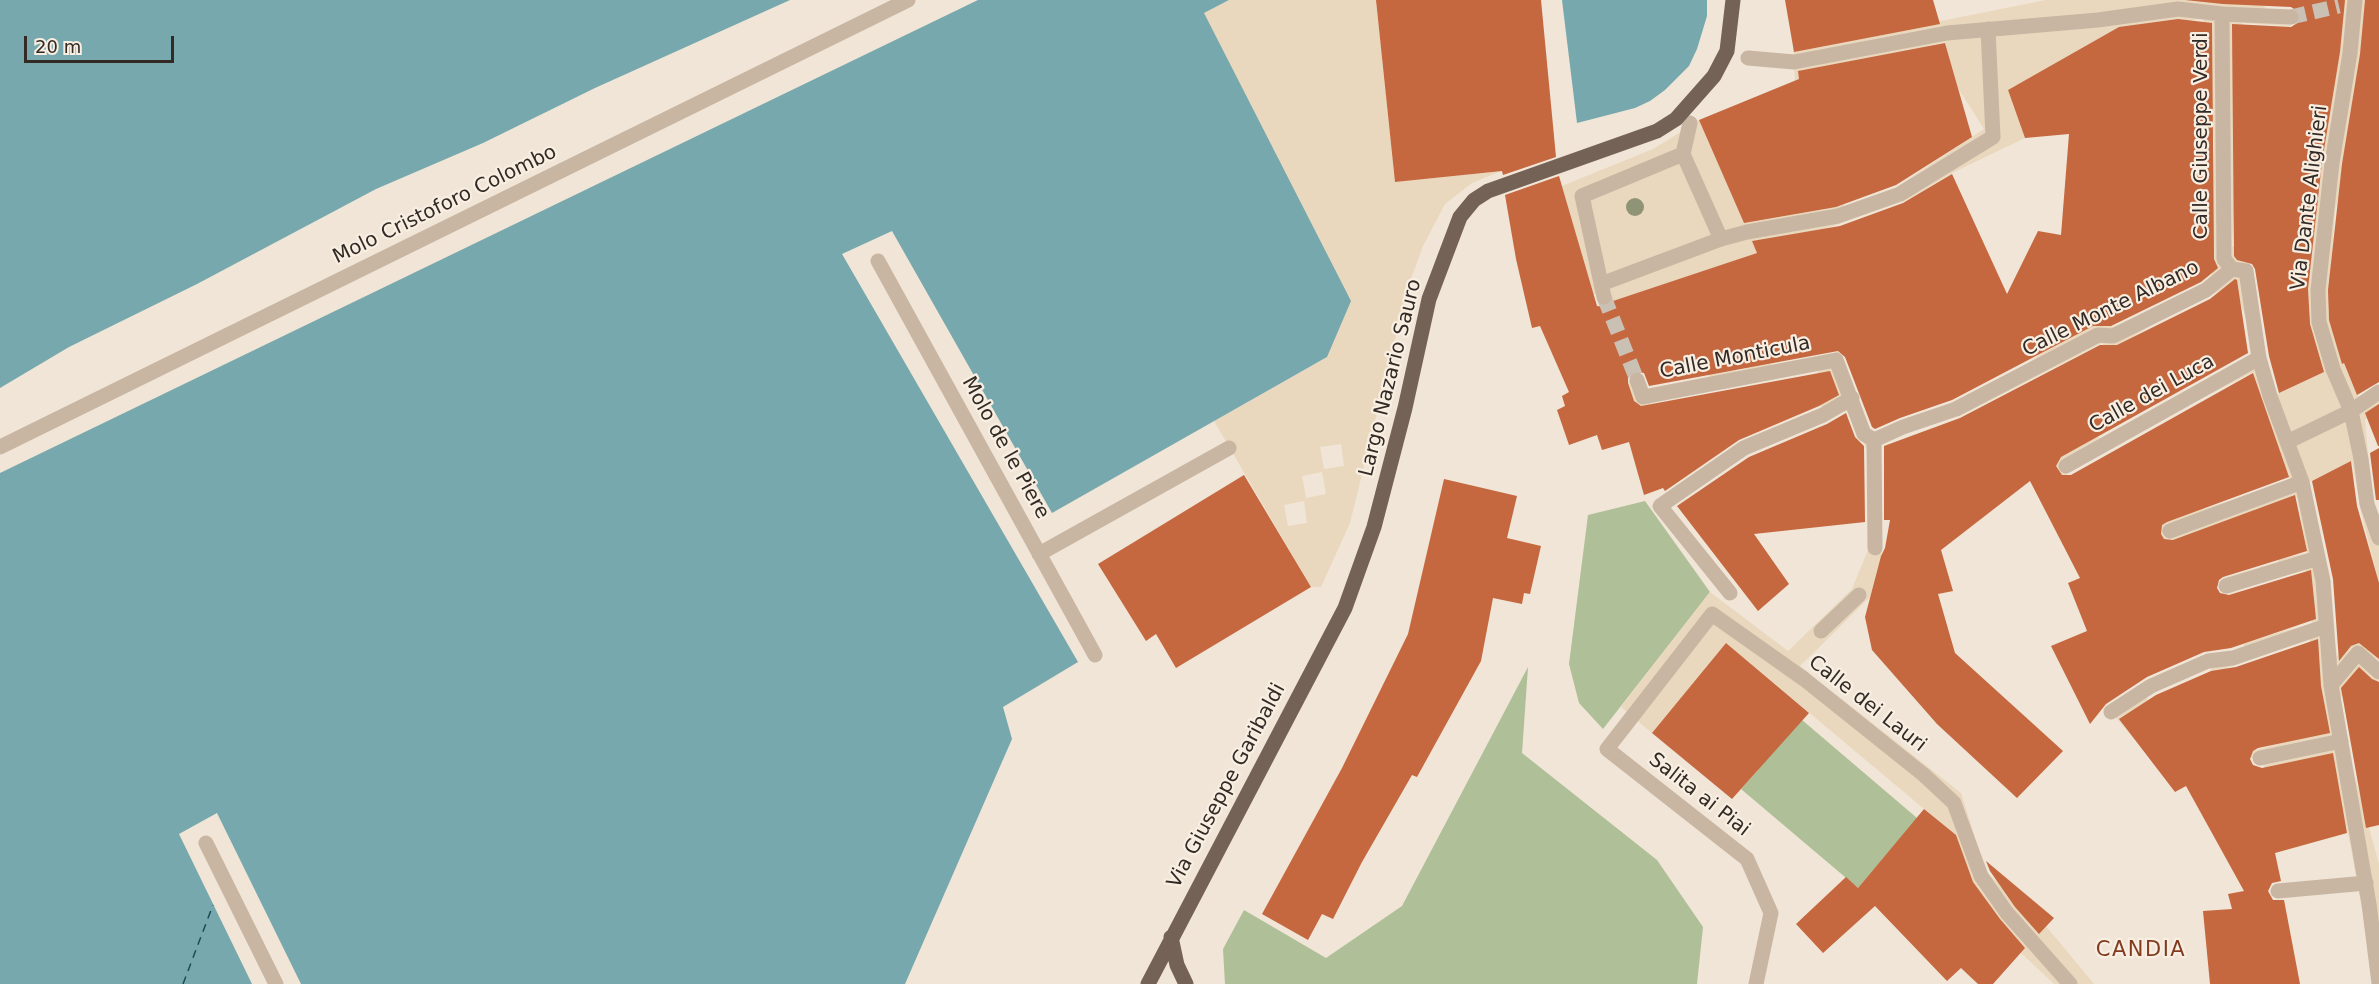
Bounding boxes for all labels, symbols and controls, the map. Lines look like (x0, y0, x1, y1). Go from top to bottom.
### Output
scale bar (27, 24, 177, 62)
street label: Calle Giuseppe Verdi (2190, 32, 2214, 240)
text: 20 m (35, 36, 81, 57)
street label: Via Dante Alighieri (2287, 104, 2333, 292)
street label: Molo Cristoforo Colombo (329, 140, 561, 270)
street label: Calle Monte Albano (2019, 256, 2203, 362)
street label: Largo Nazario Sauro (1355, 277, 1427, 479)
street label: Calle Monticula (1658, 332, 1812, 384)
street label: Calle dei Luca (2085, 350, 2219, 438)
street label: Molo de le Piere (956, 373, 1054, 523)
street label: Calle dei Lauri (1803, 651, 1931, 757)
street label: Via Giuseppe Garibaldi (1163, 680, 1291, 892)
street label: Salita ai Piai (1644, 748, 1754, 842)
district label: CANDIA (2096, 938, 2186, 964)

